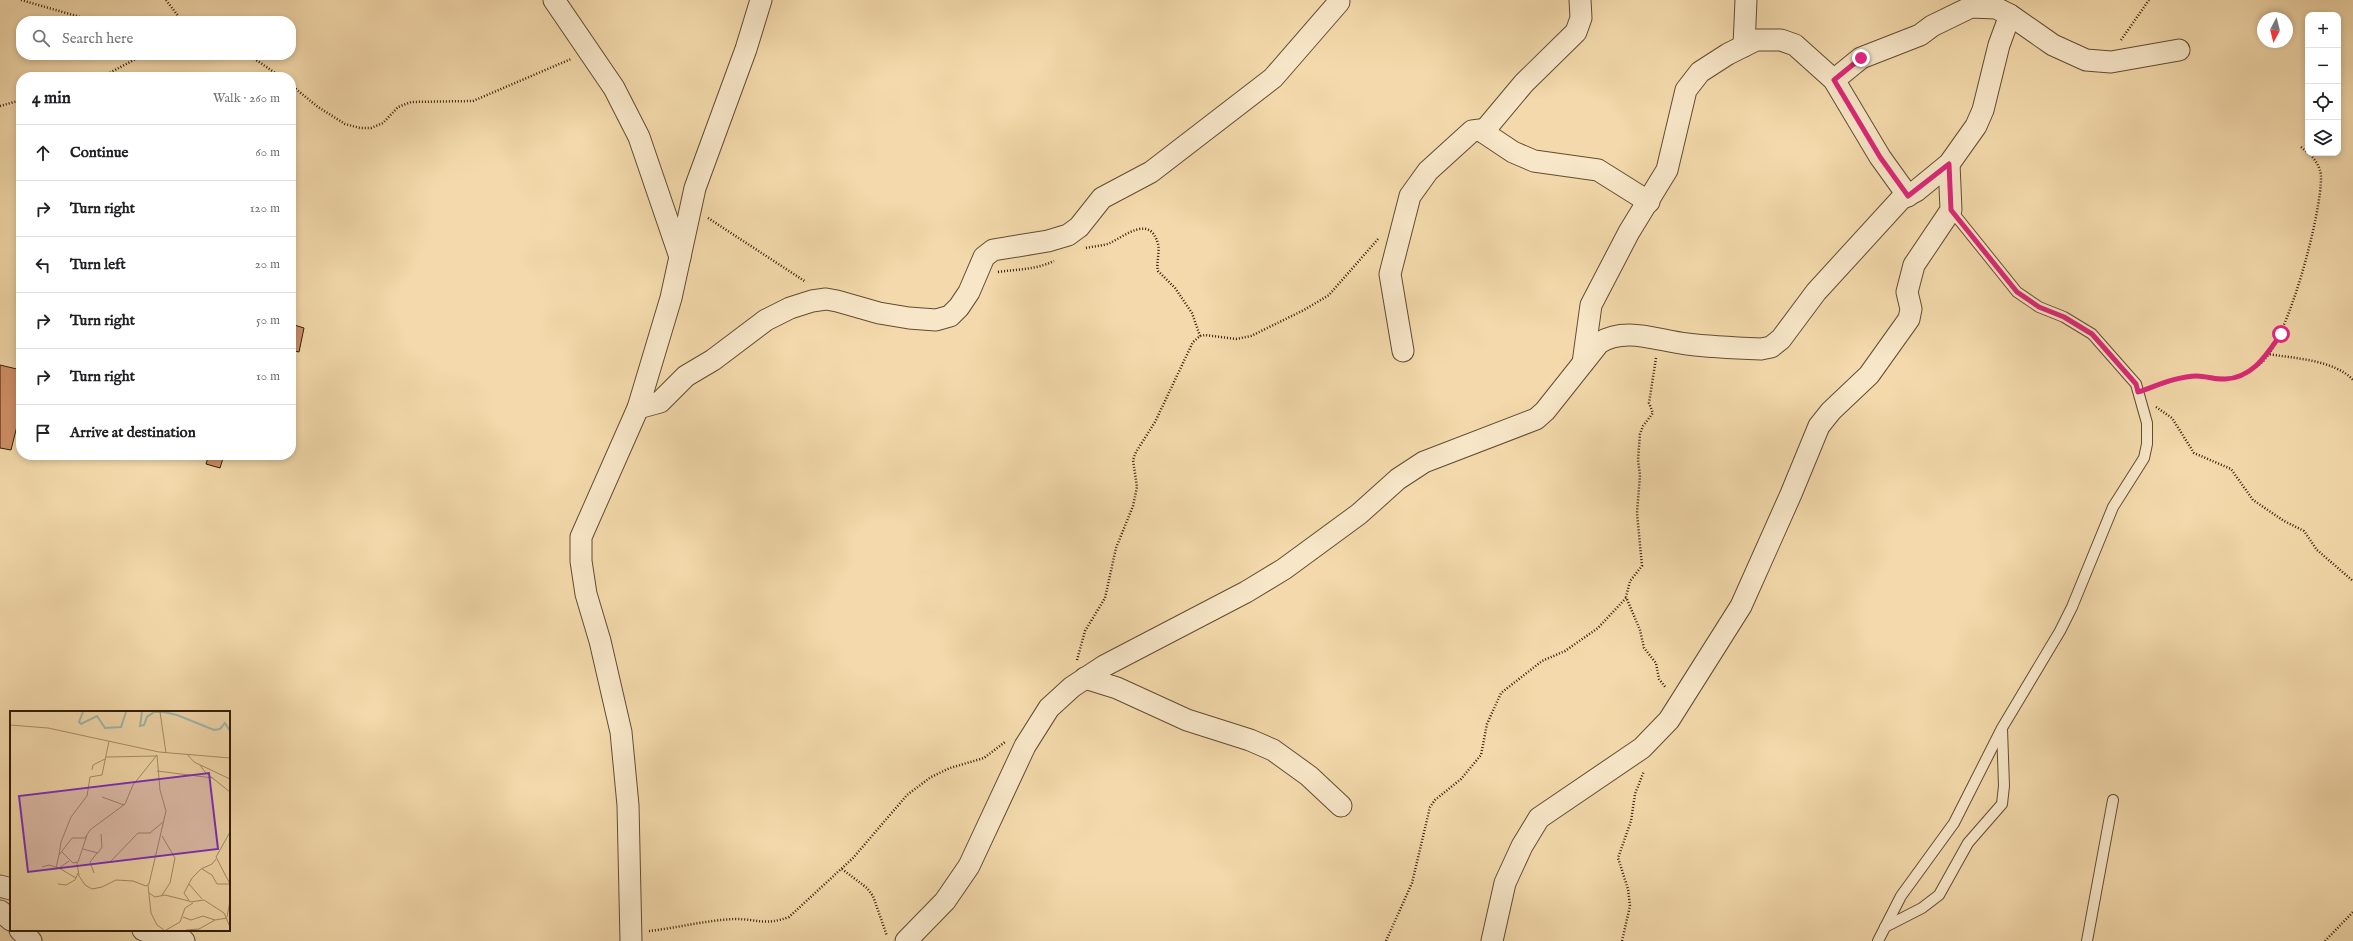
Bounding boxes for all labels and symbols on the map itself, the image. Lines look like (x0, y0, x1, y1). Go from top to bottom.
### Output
north arrow (2257, 12, 2293, 48)
route end (1852, 49, 1870, 67)
route start (2272, 325, 2290, 343)
inset map (10, 711, 230, 931)

